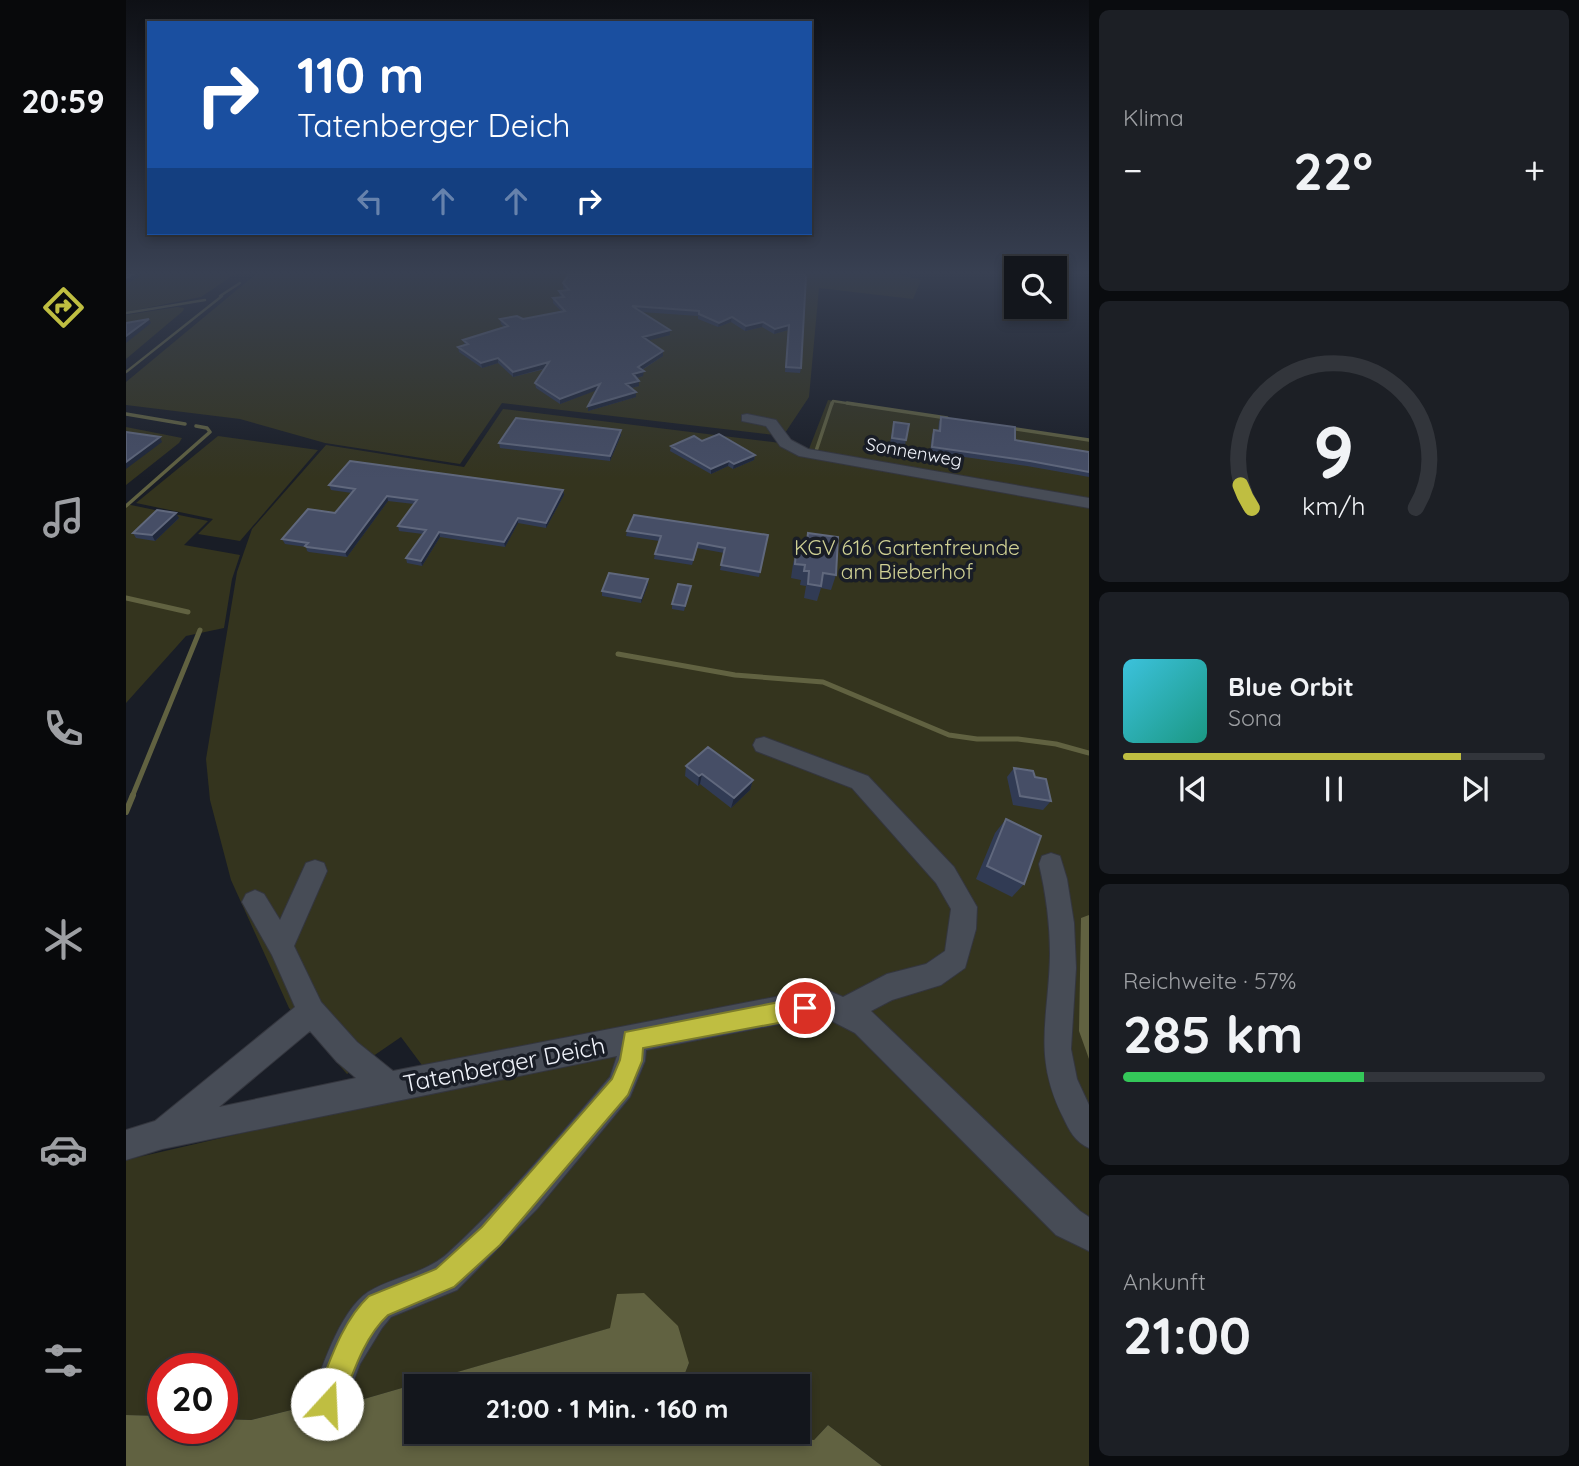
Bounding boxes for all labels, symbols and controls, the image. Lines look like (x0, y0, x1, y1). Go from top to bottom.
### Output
text: 110 m (297, 44, 424, 105)
icon: right (182, 49, 273, 140)
text: 20:59 (21, 81, 105, 121)
text: Klima (1123, 103, 1184, 132)
text: Tatenberger Deich (297, 105, 571, 145)
text: 22° (1293, 138, 1373, 203)
text: − (1123, 146, 1143, 194)
text: + (1524, 146, 1545, 194)
icon: left (351, 182, 389, 220)
icon: ahead (424, 182, 462, 220)
icon: ahead (497, 182, 535, 220)
icon: right (570, 182, 608, 220)
map controls (1004, 256, 1067, 319)
button: search (1004, 256, 1067, 319)
icon: directions (39, 283, 88, 332)
text: 9 (1313, 405, 1355, 496)
street label: Sonnenweg (864, 432, 964, 472)
text: km/h (1302, 490, 1366, 521)
icon: music (39, 493, 88, 542)
park label: KGV 616 Gartenfreunde am Bieberhof (794, 534, 1020, 584)
text: Blue Orbit (1228, 670, 1354, 703)
text: Sona (1228, 703, 1282, 732)
icon: phone (39, 704, 88, 753)
icon: previous (1174, 770, 1212, 808)
icon: pause (1315, 770, 1353, 808)
icon: next (1456, 770, 1494, 808)
icon: climate (39, 915, 88, 964)
text: Reichweite · 57% (1123, 966, 1296, 995)
pin (775, 978, 835, 1038)
icon: arrive (786, 989, 824, 1027)
text: 285 km (1123, 1001, 1303, 1066)
street label: Tatenberger Deich (400, 1030, 608, 1098)
icon: car (39, 1125, 88, 1174)
text: Ankunft (1123, 1267, 1206, 1296)
text: 21:00 (1123, 1302, 1251, 1367)
icon: filters (39, 1336, 88, 1385)
speed limit sign: 20 (147, 1353, 238, 1444)
position arrow (290, 1367, 364, 1441)
text: 21:00 · 1 Min. · 160 m (485, 1392, 729, 1425)

